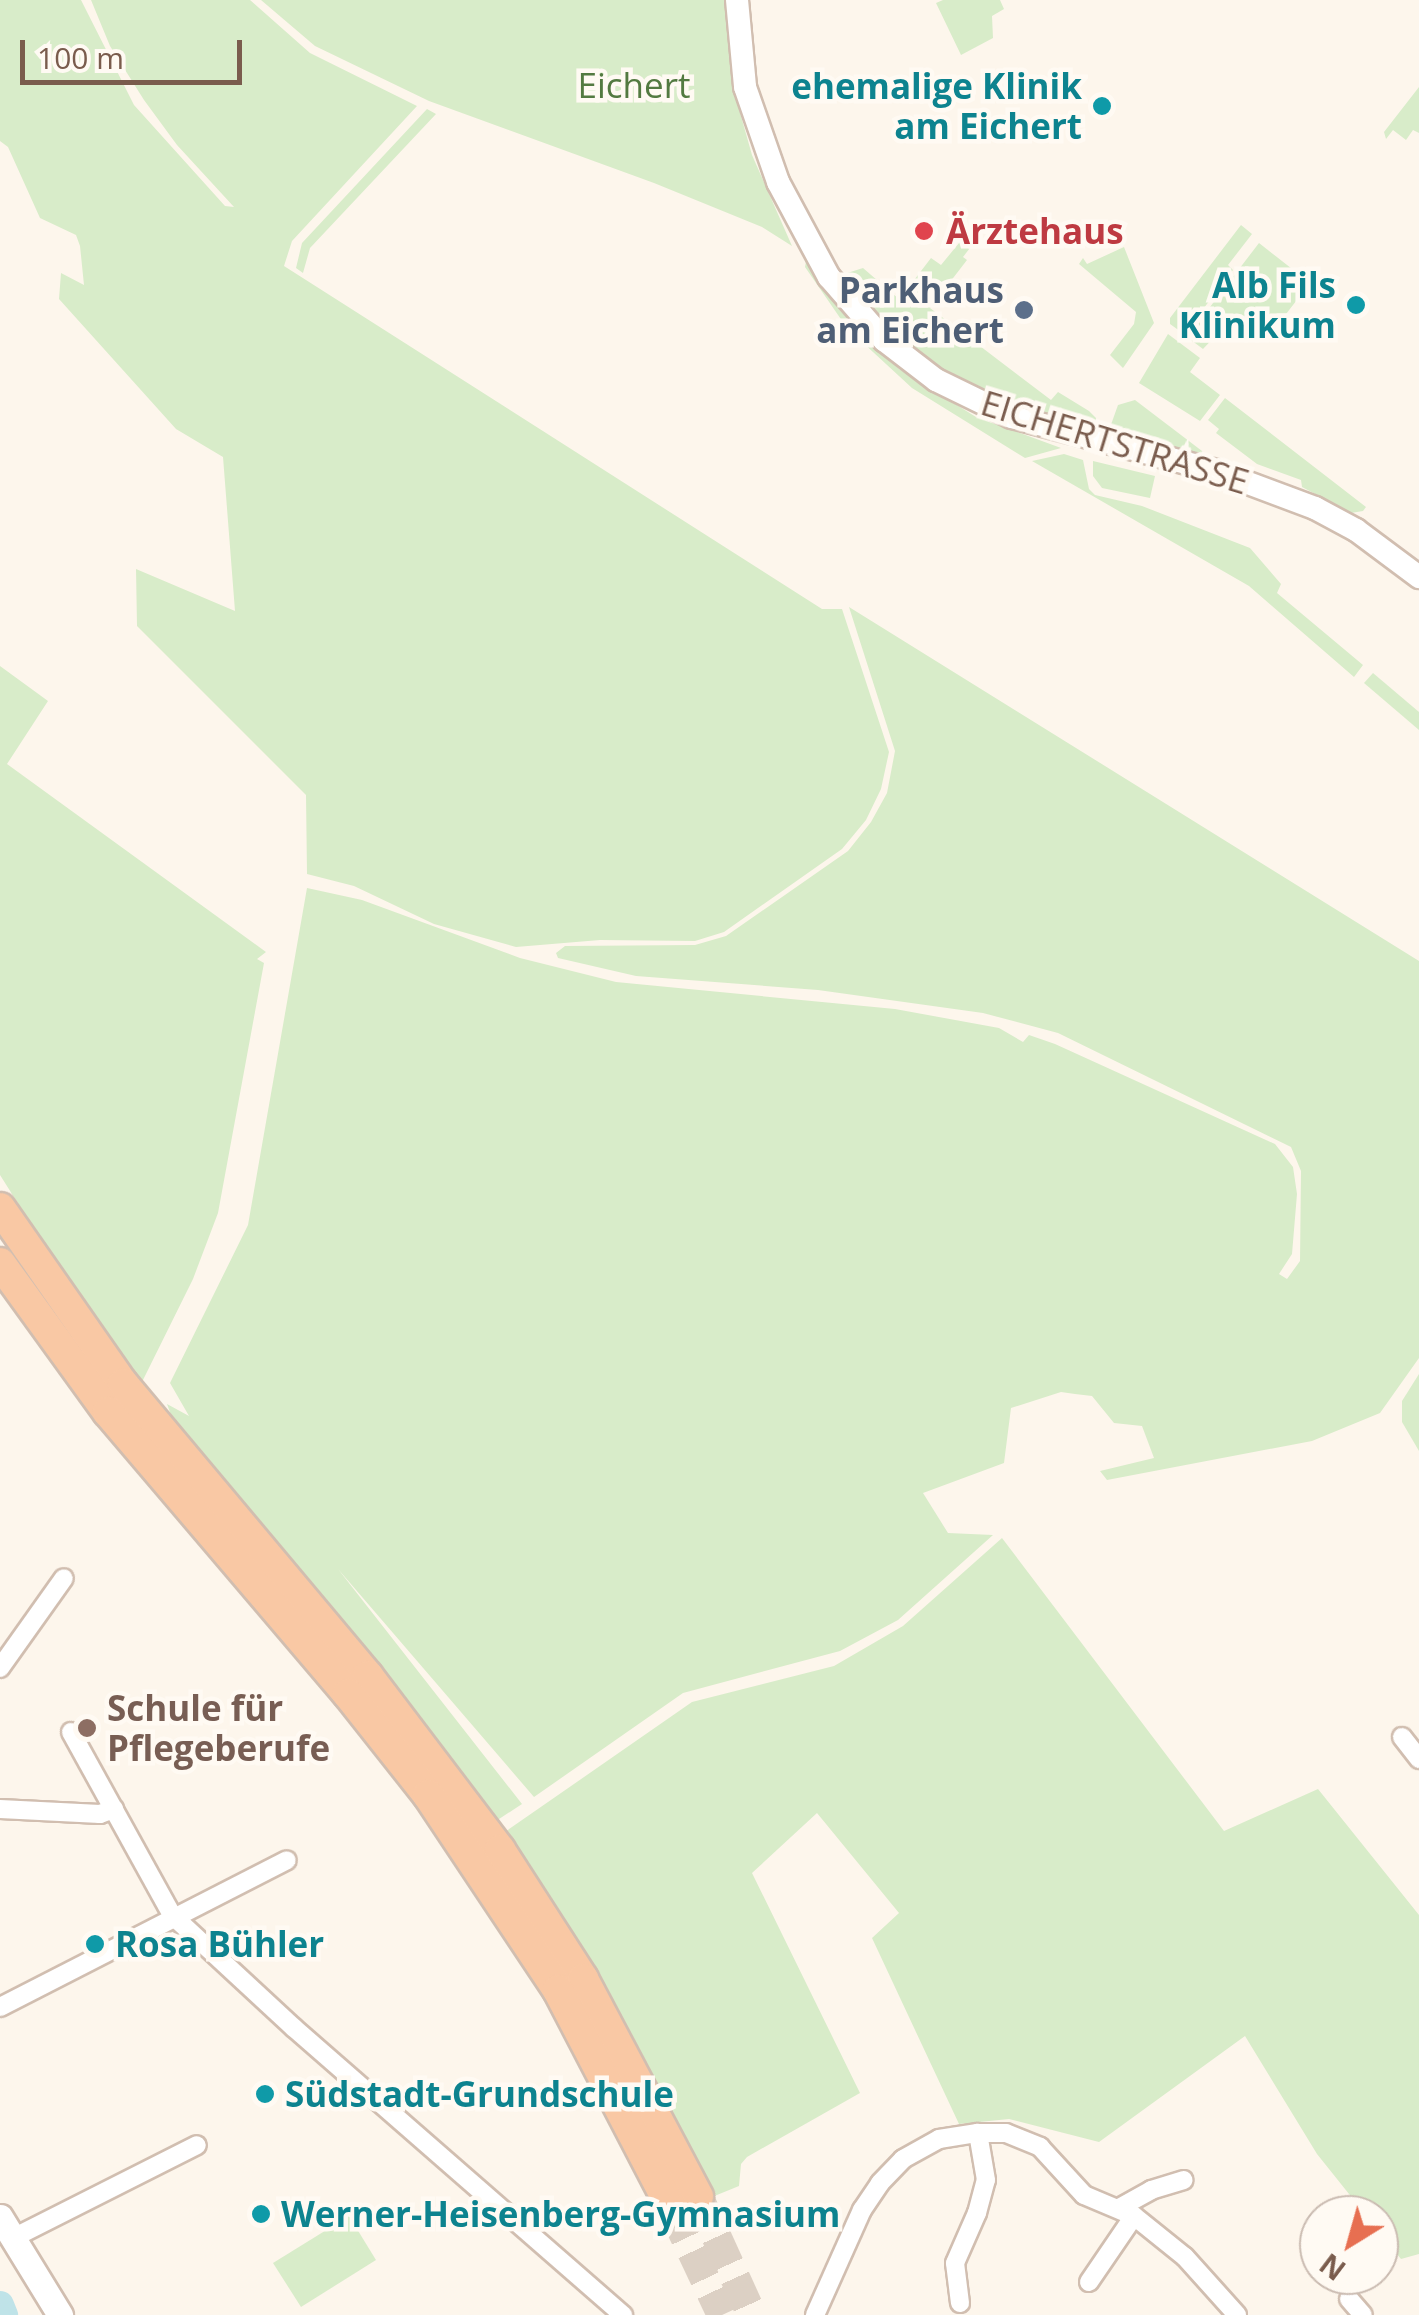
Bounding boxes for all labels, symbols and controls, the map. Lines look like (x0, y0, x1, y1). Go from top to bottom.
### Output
scale bar (25, 20, 248, 82)
text: 100 m (37, 37, 124, 78)
park label: Eichert (578, 64, 690, 106)
place label: ehemalige Klinik am Eichert (791, 65, 1082, 147)
marker: ehemalige Klinik am Eichert (1091, 95, 1113, 117)
place label: Ärztehaus (946, 210, 1124, 252)
marker: Ärztehaus (911, 218, 937, 244)
place label: Alb Fils Klinikum (1179, 264, 1336, 346)
place label: Parkhaus am Eichert (816, 269, 1004, 351)
marker: Alb Fils Klinikum (1345, 294, 1367, 316)
marker: Parkhaus am Eichert (1013, 299, 1035, 321)
street label: EICHERTSTRASSE (976, 381, 1254, 503)
place label: Schule für Pflegeberufe (107, 1687, 330, 1769)
marker: Schule für Pflegeberufe (76, 1717, 98, 1739)
place label: Rosa Bühler (115, 1923, 324, 1965)
marker: Rosa Bühler (84, 1933, 106, 1955)
place label: Südstadt-Grundschule (285, 2073, 674, 2115)
marker: Südstadt-Grundschule (254, 2083, 276, 2105)
place label: Werner-Heisenberg-Gymnasium (281, 2193, 840, 2235)
north arrow (1299, 2195, 1399, 2295)
marker: Werner-Heisenberg-Gymnasium (250, 2203, 272, 2225)
text: N (1312, 2245, 1353, 2289)

